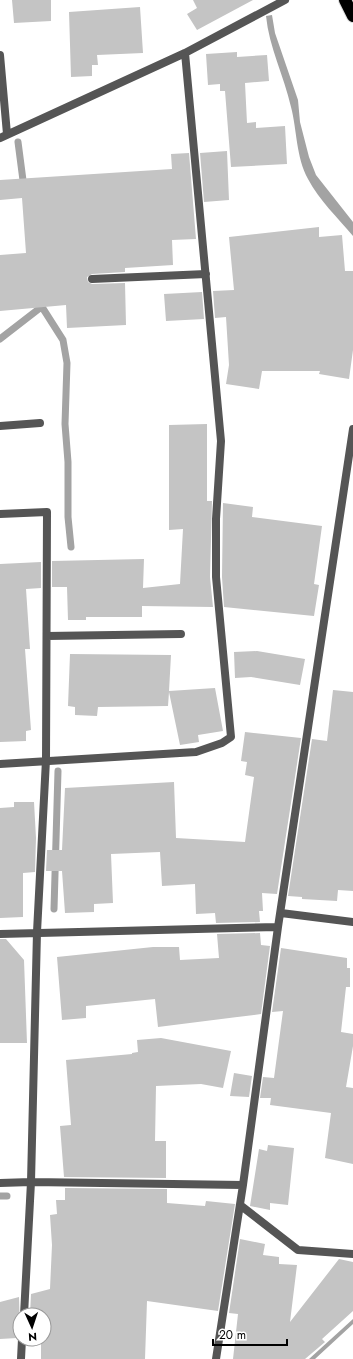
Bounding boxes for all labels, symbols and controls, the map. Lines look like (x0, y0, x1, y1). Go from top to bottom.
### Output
north arrow (12, 1307, 52, 1347)
scale bar (213, 1321, 287, 1347)
text: 20 m (219, 1326, 246, 1344)
text: N (28, 1329, 37, 1345)

